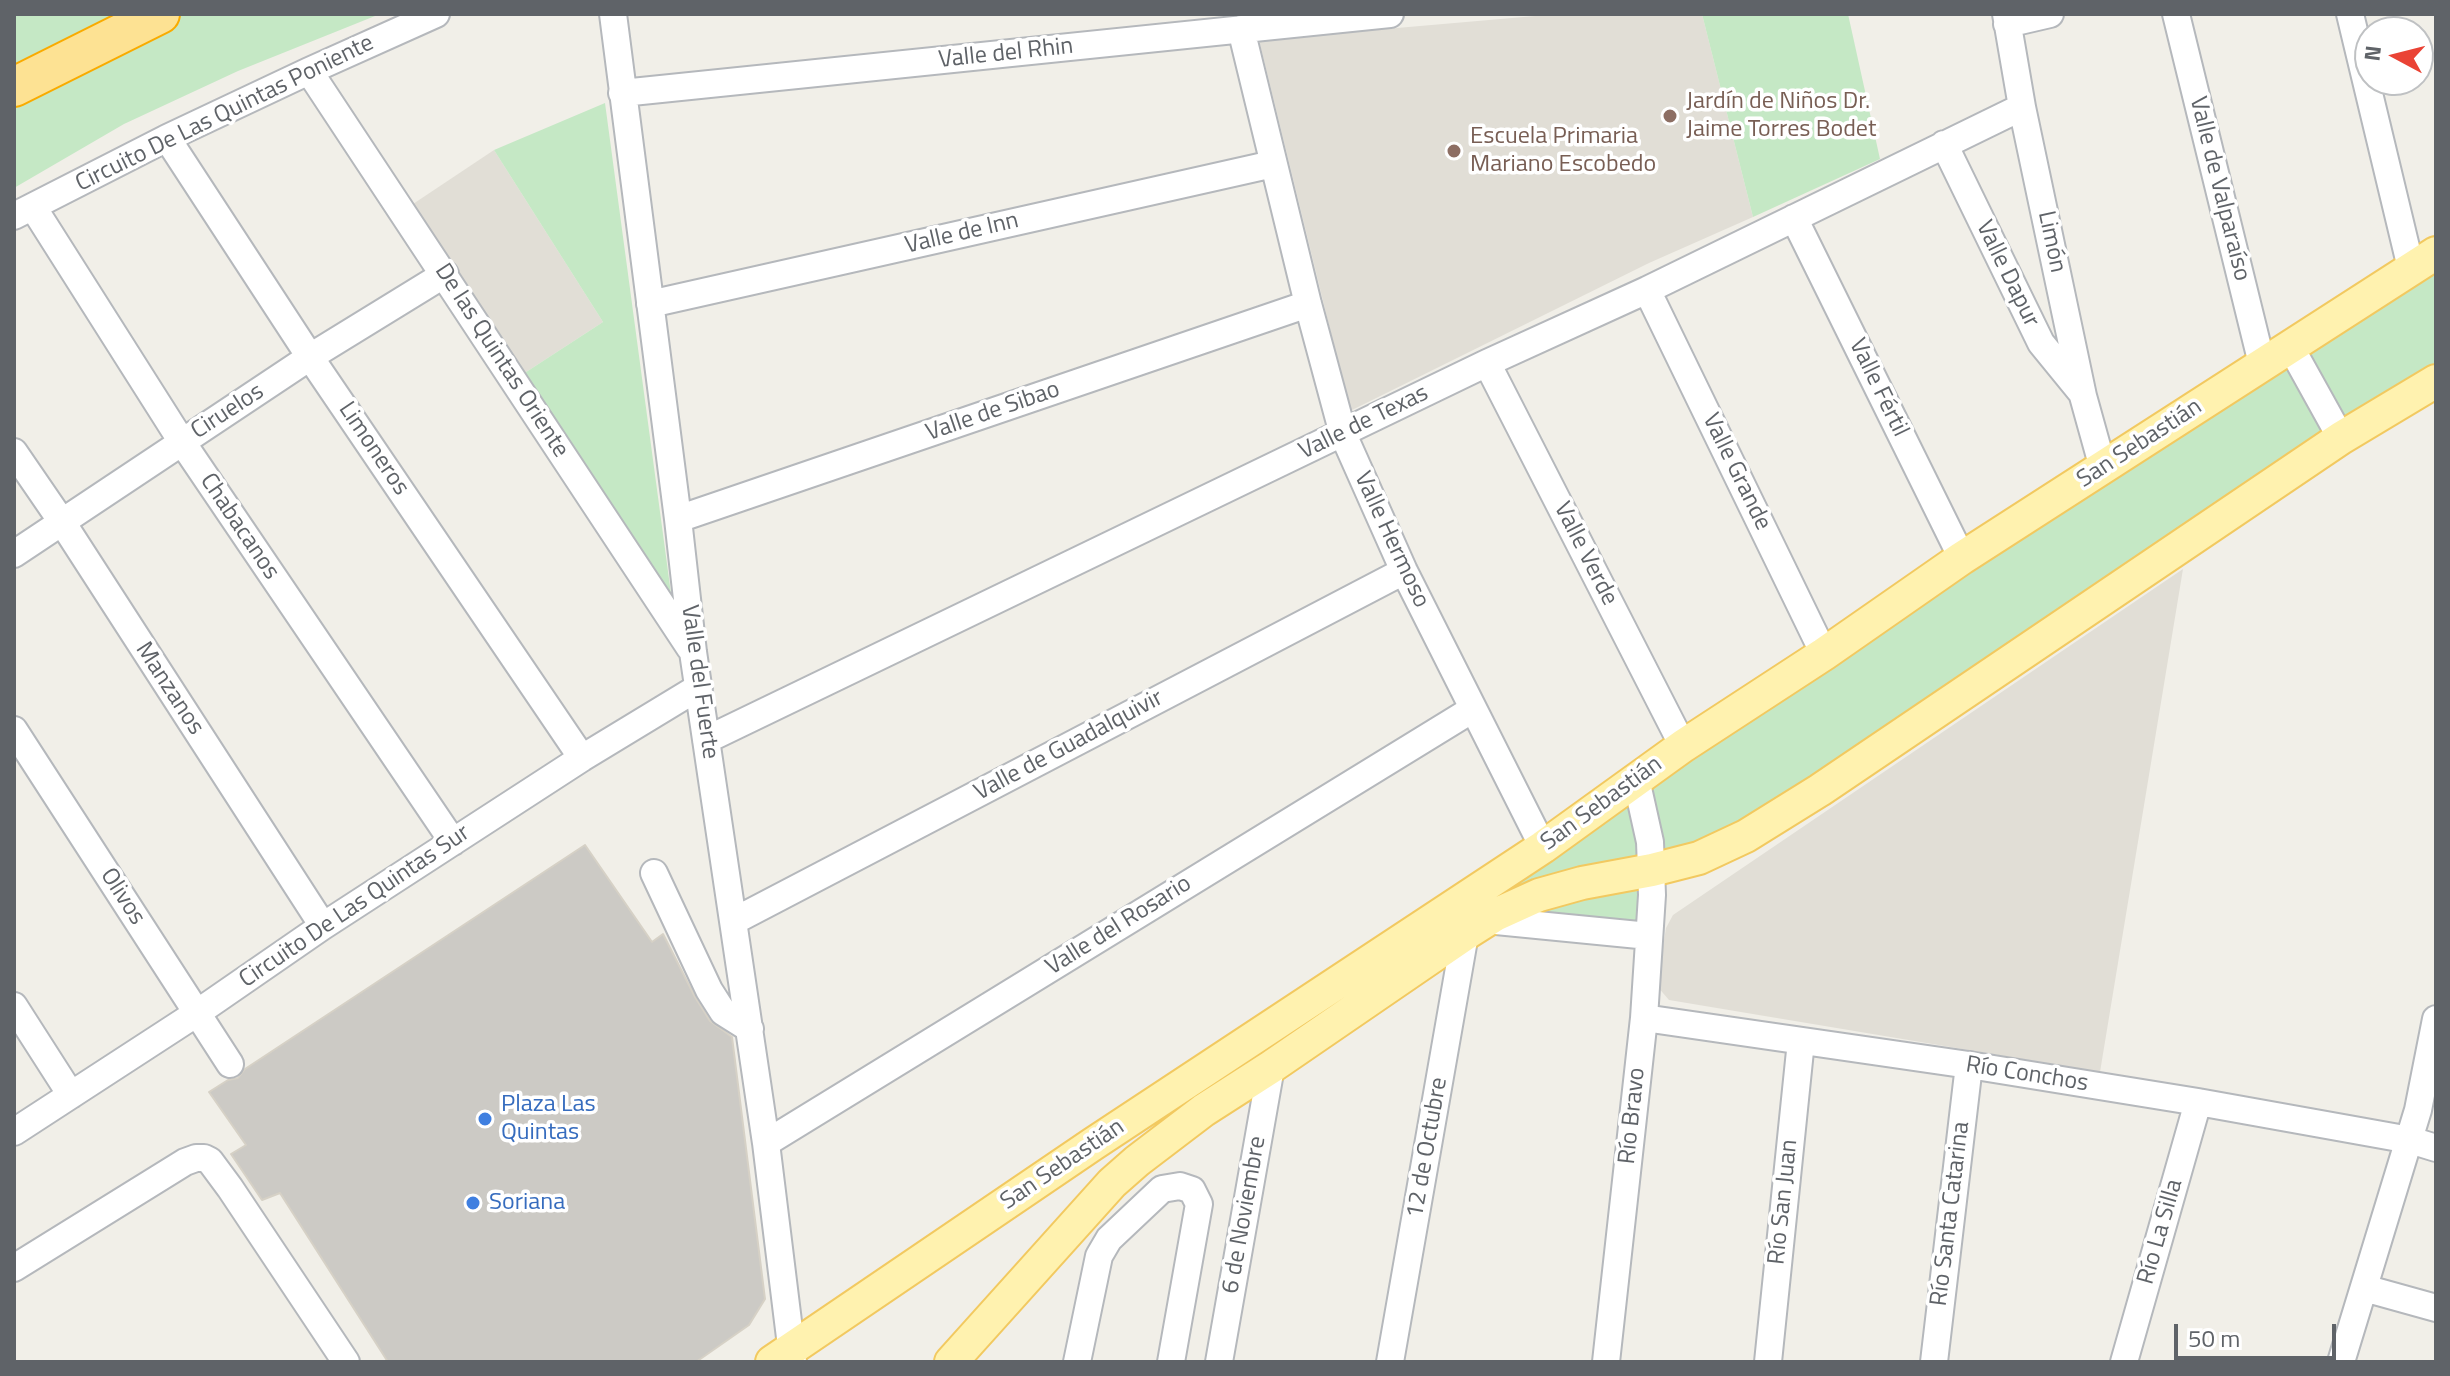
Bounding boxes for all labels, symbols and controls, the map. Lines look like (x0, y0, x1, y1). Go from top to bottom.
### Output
north arrow (2354, 16, 2434, 96)
street label: Circuito De Las Quintas Poniente (71, 29, 379, 199)
street label: Valle del Rhin (937, 33, 1075, 75)
text: N (2354, 44, 2390, 63)
place label: Jardín de Niños Dr. Jaime Torres Bodet (1686, 88, 1876, 144)
street label: Valle de Valparaíso (2182, 94, 2256, 284)
marker: Jardín de Niños Dr. Jaime Torres Bodet (1661, 107, 1679, 125)
place label: Escuela Primaria Mariano Escobedo (1470, 123, 1656, 179)
marker: Escuela Primaria Mariano Escobedo (1445, 142, 1463, 160)
street label: Valle de Inn (902, 207, 1022, 261)
street label: Limón (2030, 208, 2072, 276)
street label: Valle Dapur (1969, 216, 2045, 332)
street label: De las Quintas Oriente (428, 259, 574, 463)
street label: Valle Fértil (1842, 334, 1914, 442)
street label: Valle de Sibao (922, 376, 1064, 448)
street label: Ciruelos (186, 378, 270, 446)
street label: Valle de Texas (1295, 379, 1433, 467)
street label: San Sebastián (2072, 393, 2208, 495)
street label: Limoneros (331, 397, 415, 501)
street label: Valle Grande (1695, 409, 1777, 535)
street label: Valle Hermoso (1347, 467, 1435, 613)
street label: Chabacanos (193, 468, 285, 586)
street label: Valle Verde (1547, 498, 1623, 610)
street label: Valle del Fuerte (674, 603, 724, 761)
street label: Manzanos (128, 637, 210, 741)
street label: Valle de Guadalquivir (970, 684, 1168, 808)
street label: San Sebastián (1536, 750, 1668, 858)
street label: Circuito De Las Quintas Sur (234, 819, 476, 995)
street label: Olivos (93, 863, 151, 931)
street label: Valle del Rosario (1041, 870, 1197, 982)
street label: Río Conchos (1964, 1051, 2090, 1099)
street label: Río Bravo (1614, 1066, 1652, 1166)
street label: 12 de Octubre (1401, 1075, 1455, 1221)
place label: Plaza Las Quintas (501, 1091, 596, 1147)
marker: Plaza Las Quintas (476, 1110, 494, 1128)
street label: San Sebastián (996, 1113, 1130, 1217)
street label: Río Santa Catarina (1925, 1120, 1977, 1308)
street label: 6 de Noviembre (1217, 1134, 1273, 1296)
street label: Río San Juan (1763, 1138, 1805, 1266)
street label: Río La Silla (2132, 1176, 2190, 1288)
place label: Soriana (489, 1189, 565, 1217)
marker: Soriana (464, 1194, 482, 1212)
scale bar (2178, 1308, 2340, 1358)
text: 50 m (2188, 1320, 2240, 1356)

